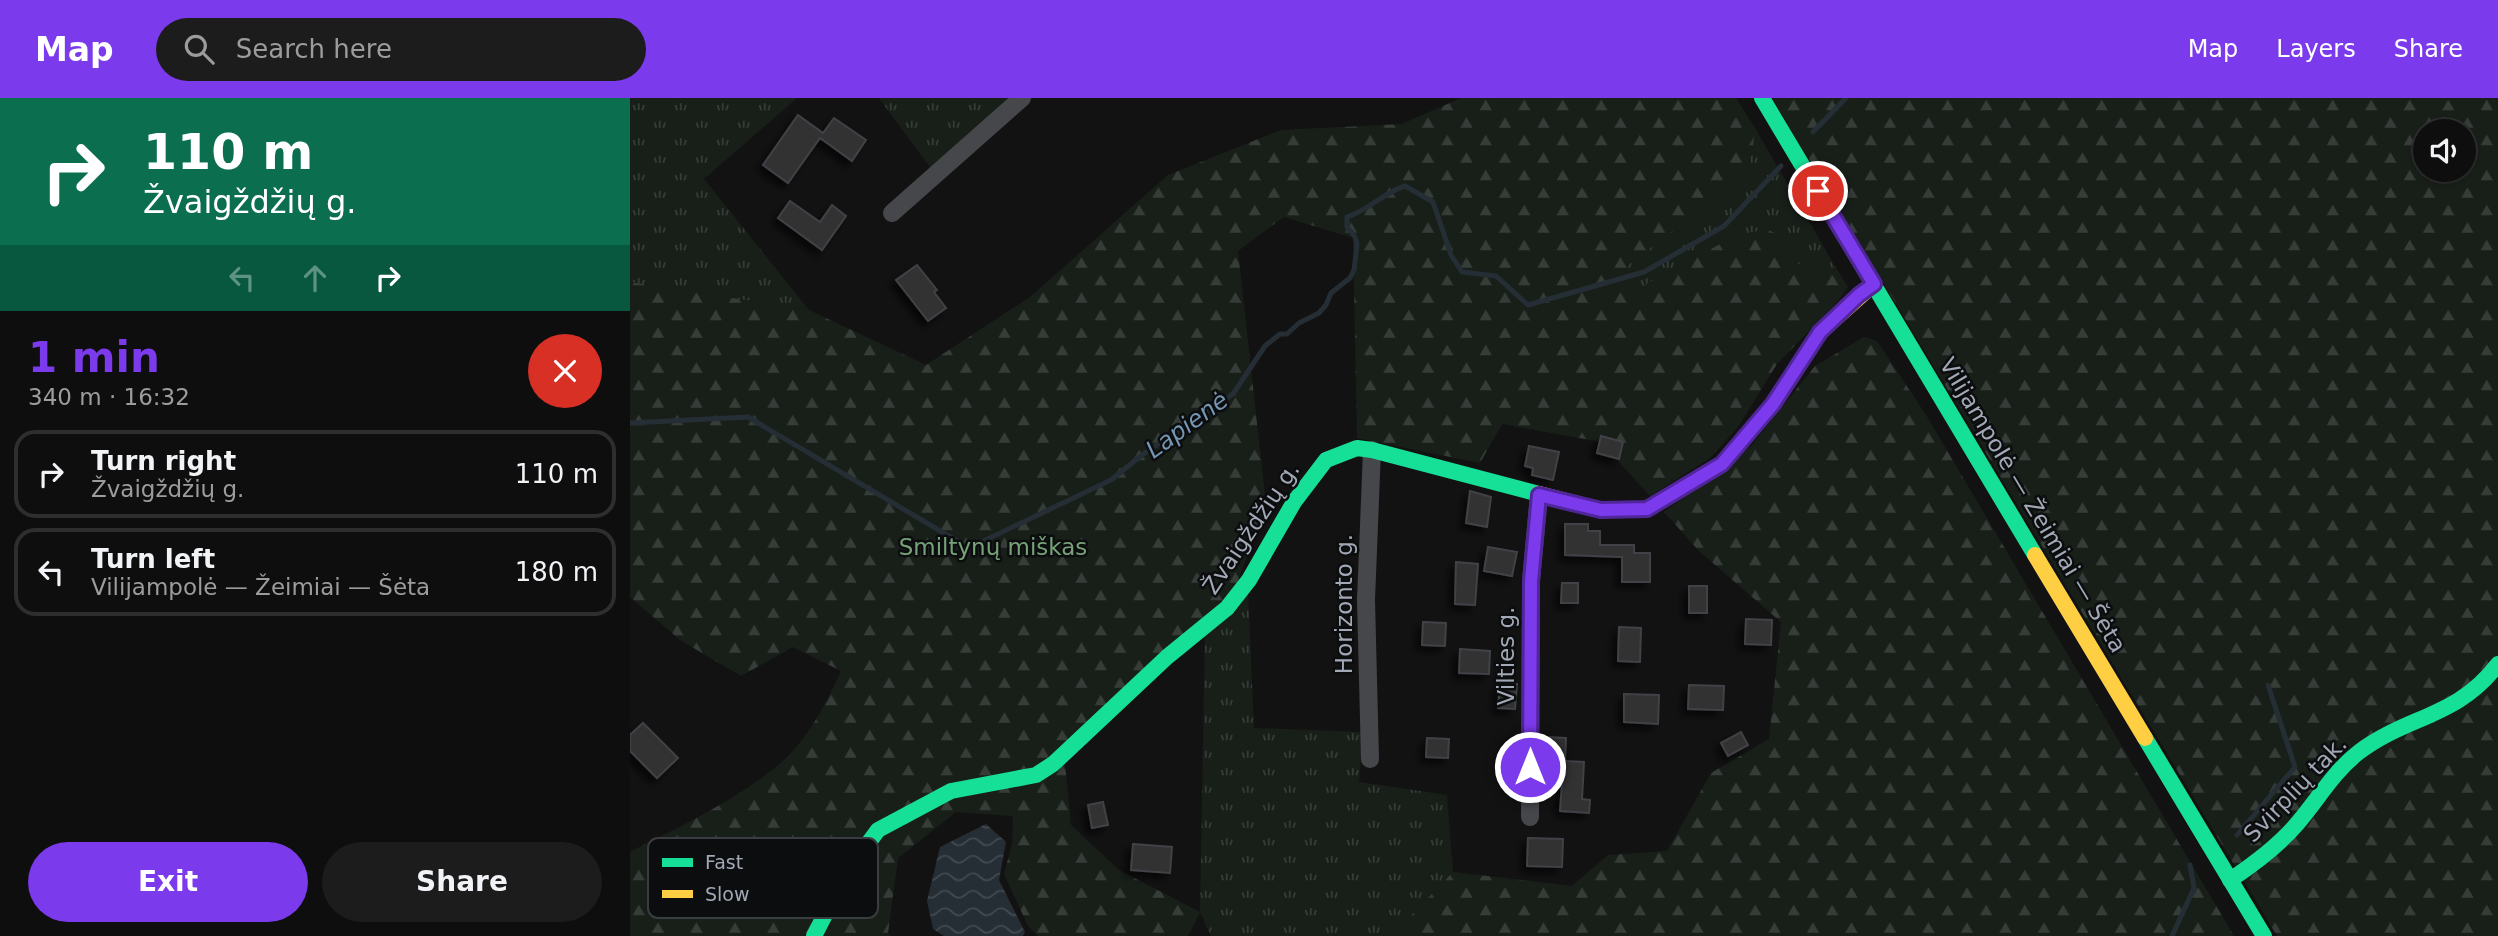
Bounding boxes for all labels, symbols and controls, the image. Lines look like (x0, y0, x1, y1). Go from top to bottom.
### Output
search box (156, 18, 646, 81)
text: Map (35, 30, 114, 69)
icon: search (180, 30, 218, 68)
text: Search here (236, 34, 392, 64)
text: Map (2188, 35, 2238, 63)
text: Layers (2276, 35, 2356, 63)
text: Share (2394, 35, 2463, 63)
map controls (2413, 119, 2476, 182)
button: sound (2413, 119, 2476, 182)
text: 110 m (143, 124, 313, 181)
icon: right (28, 126, 119, 217)
pin (1788, 161, 1848, 221)
icon: arrive (1799, 172, 1837, 210)
text: Žvaigždžių g. (143, 183, 356, 221)
icon: left (223, 259, 261, 297)
icon: ahead (296, 259, 334, 297)
icon: right (369, 259, 407, 297)
text: 1 min (28, 333, 160, 382)
button: close (528, 334, 602, 408)
street label: Vilijampolė — Žeimiai — Šėta (1935, 352, 2132, 657)
text: 340 m · 16:32 (28, 384, 190, 410)
water label: Lapienė (1140, 386, 1234, 464)
text: Turn right (91, 446, 236, 476)
icon: right (32, 455, 70, 493)
street label: Žvaigždžių g. (1197, 457, 1305, 599)
text: 110 m (515, 459, 598, 489)
text: Žvaigždžių g. (91, 476, 244, 502)
park label: Smiltynų miškas (899, 534, 1087, 560)
street label: Horizonto g. (1331, 534, 1357, 674)
text: Turn left (91, 544, 215, 574)
icon: left (32, 553, 70, 591)
text: 180 m (515, 557, 598, 587)
text: Vilijampolė — Žeimiai — Šėta (91, 574, 430, 600)
street label: Vilties g. (1493, 607, 1519, 705)
position arrow (1493, 730, 1567, 804)
street label: Svirplių tak. (2238, 731, 2352, 847)
legend (648, 838, 878, 918)
button: Exit (28, 842, 308, 922)
button: Share (322, 842, 602, 922)
text: Fast (705, 851, 743, 873)
text: Slow (705, 883, 750, 905)

